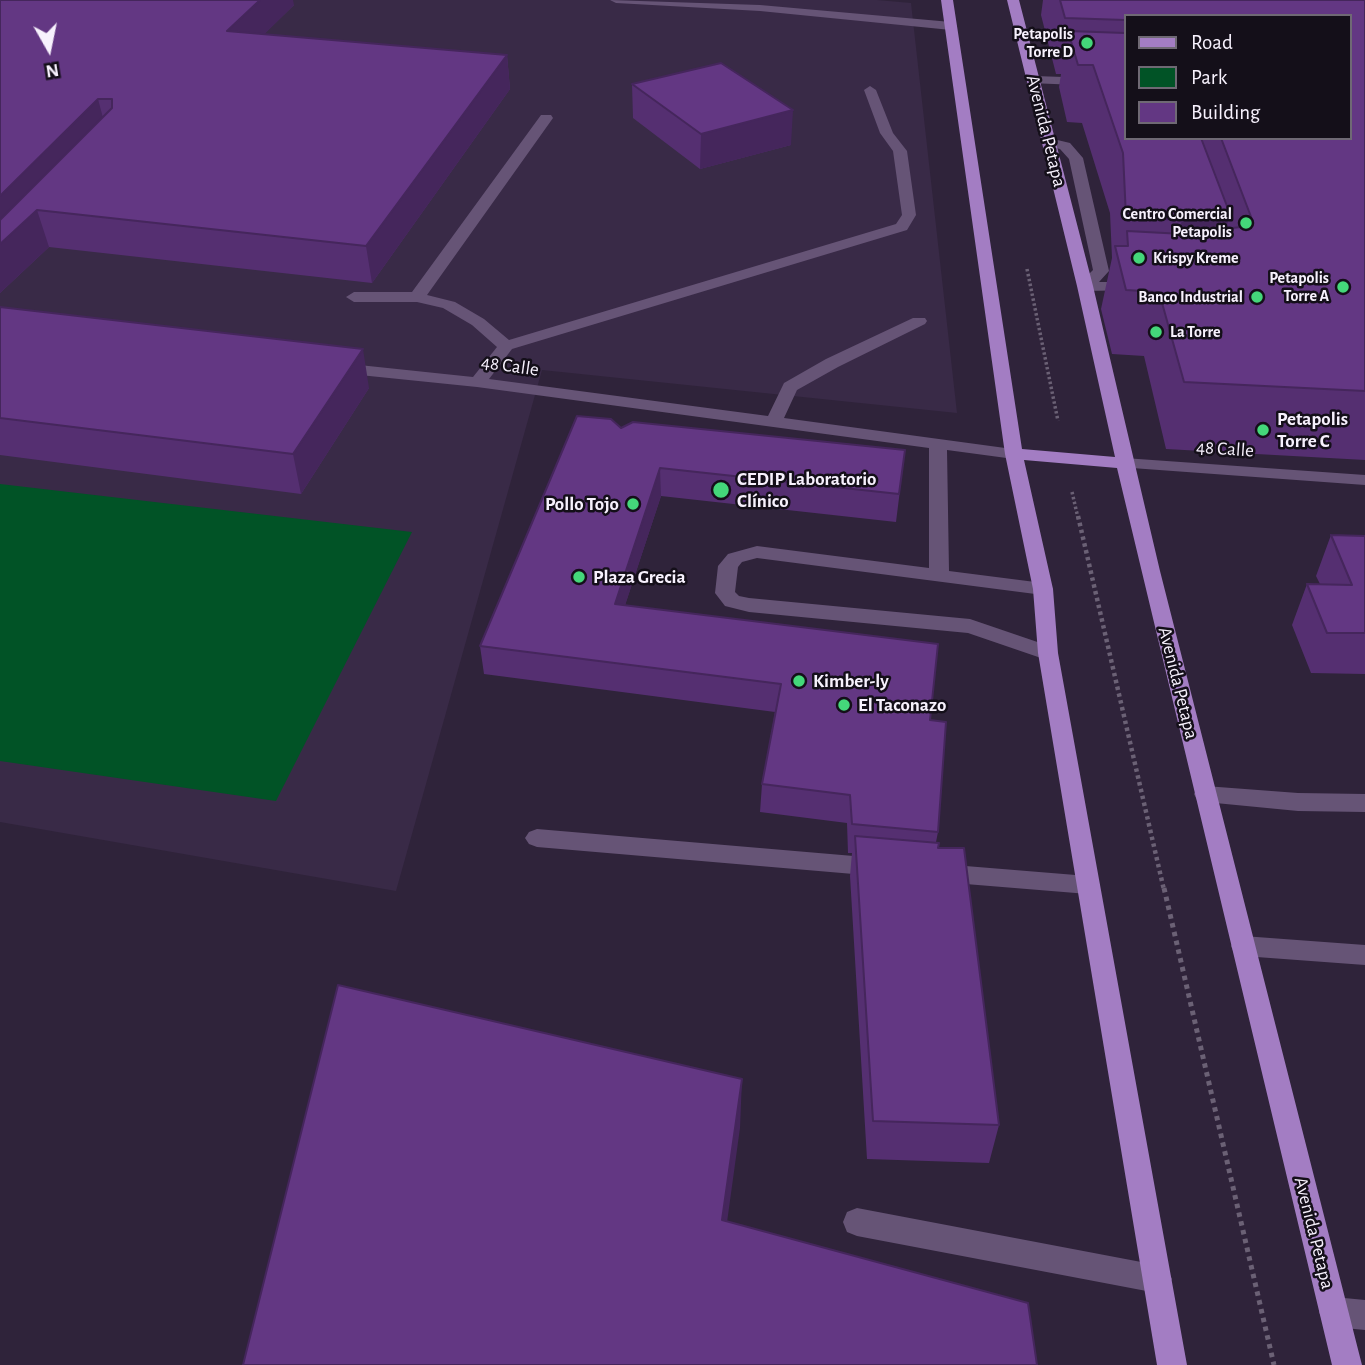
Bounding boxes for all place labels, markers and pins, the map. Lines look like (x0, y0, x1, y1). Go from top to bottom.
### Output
place label: Petapolis Torre D (1013, 24, 1073, 62)
marker: Petapolis Torre D (1079, 35, 1095, 51)
place label: Centro Comercial Petapolis (1123, 204, 1232, 242)
marker: Centro Comercial Petapolis (1238, 215, 1254, 231)
place label: Krispy Kreme (1153, 248, 1239, 268)
marker: Krispy Kreme (1131, 250, 1147, 266)
place label: Petapolis Torre A (1269, 268, 1329, 306)
marker: Petapolis Torre A (1335, 279, 1351, 295)
place label: Banco Industrial (1138, 287, 1243, 307)
marker: Banco Industrial (1249, 289, 1265, 305)
place label: La Torre (1170, 322, 1221, 342)
marker: La Torre (1148, 324, 1164, 340)
place label: Petapolis Torre C (1277, 408, 1348, 452)
marker: Petapolis Torre C (1255, 422, 1271, 438)
place label: CEDIP Laboratorio Clínico (737, 468, 876, 512)
marker: CEDIP Laboratorio Clínico (711, 480, 731, 500)
place label: Pollo Tojo (545, 493, 619, 515)
marker: Pollo Tojo (625, 496, 641, 512)
place label: Plaza Grecia (593, 566, 686, 588)
marker: Plaza Grecia (571, 569, 587, 585)
place label: Kimber-ly (813, 670, 889, 692)
marker: Kimber-ly (791, 673, 807, 689)
place label: El Taconazo (858, 694, 946, 716)
marker: El Taconazo (836, 697, 852, 713)

